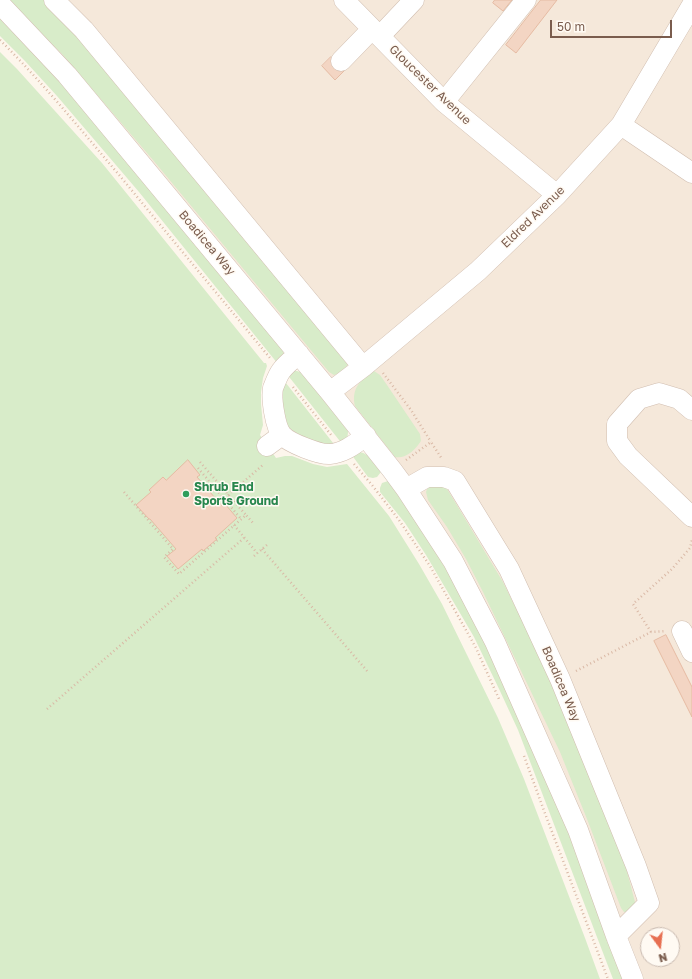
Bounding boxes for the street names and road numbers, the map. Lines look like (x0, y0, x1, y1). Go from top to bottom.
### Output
street label: Gloucester Avenue (386, 42, 474, 128)
street label: Eldred Avenue (498, 183, 568, 251)
street label: Boadicea Way (176, 208, 238, 278)
street label: Boadicea Way (539, 644, 583, 724)

